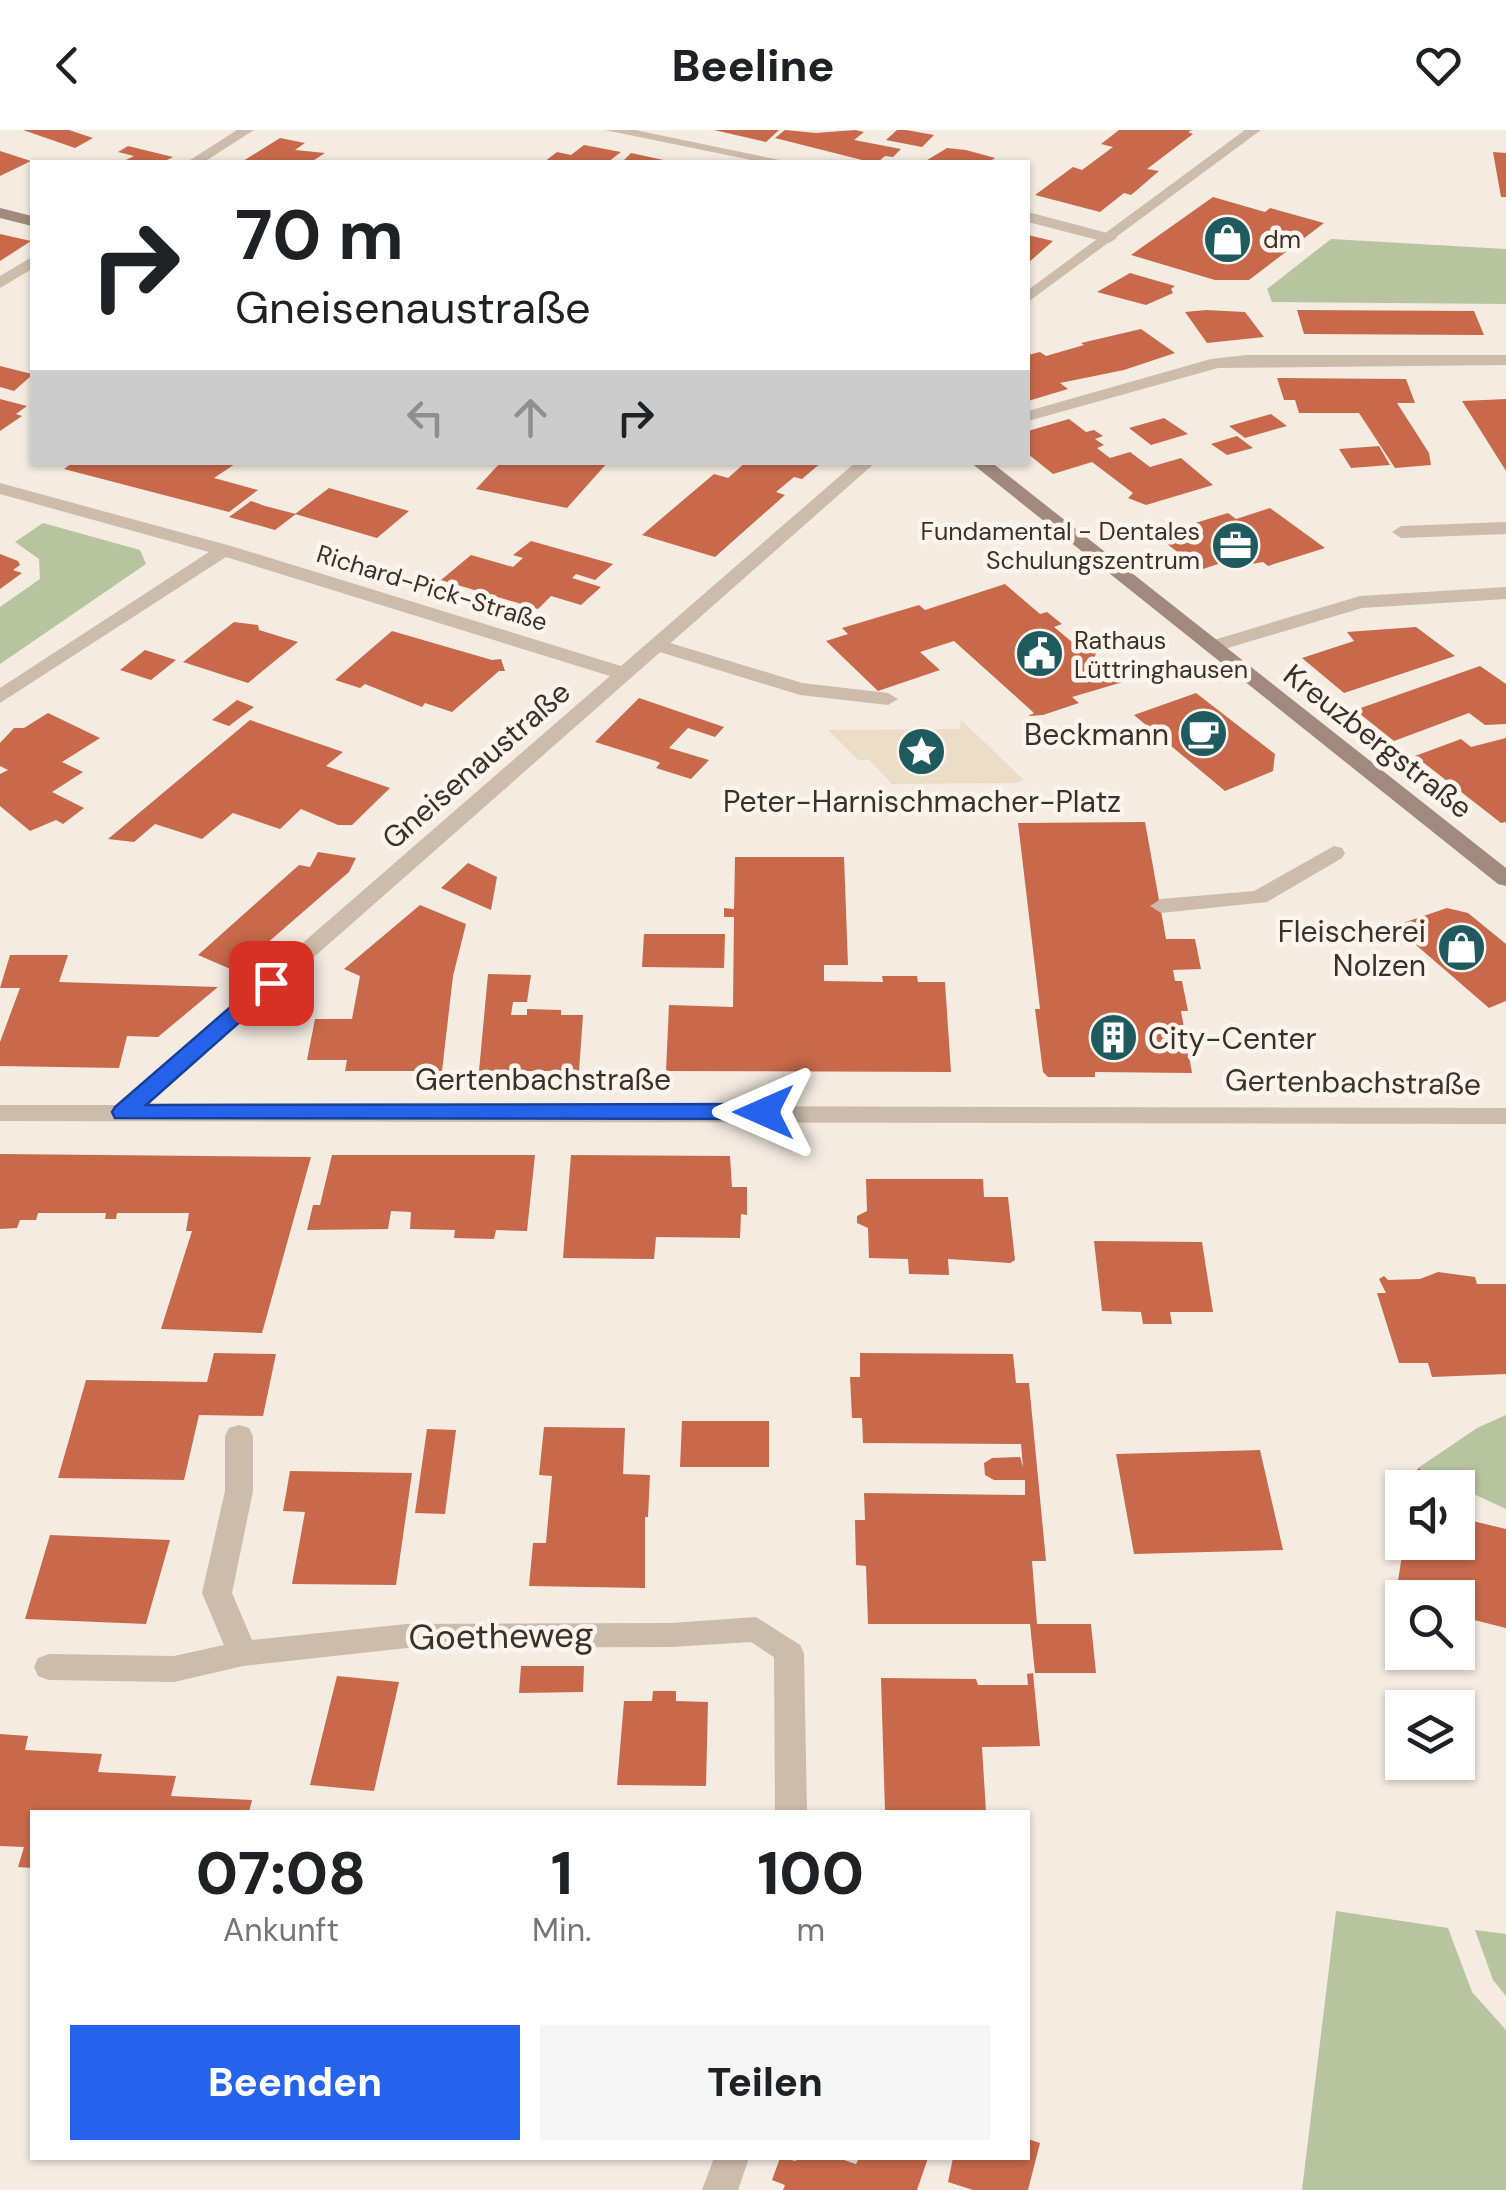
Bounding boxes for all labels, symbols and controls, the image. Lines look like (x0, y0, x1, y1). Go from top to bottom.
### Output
text: Beeline (671, 36, 835, 95)
icon: back (40, 38, 95, 93)
icon: heart (1411, 38, 1466, 93)
text: 70 m (235, 190, 404, 281)
icon: right (70, 200, 200, 330)
shop icon: dm (1202, 213, 1254, 265)
place label: dm (1263, 223, 1301, 256)
text: Gneisenaustraße (235, 278, 591, 337)
icon: left (398, 390, 453, 445)
icon: ahead (503, 390, 558, 445)
icon: right (608, 390, 663, 445)
place label: Fundamental - Dentales Schulungszentrum (921, 515, 1200, 577)
office icon: Fundamental - Dentales Schulungszentrum (1209, 519, 1261, 571)
street label: Richard-Pick-Straße (313, 537, 551, 639)
place label: Rathaus Lüttringhausen (1074, 624, 1248, 686)
public building icon: Rathaus Lüttringhausen (1013, 628, 1065, 680)
street label: Kreuzbergstraße (1276, 655, 1480, 827)
street label: Gneisenaustraße (374, 673, 578, 857)
cafe icon: Beckmann (1178, 708, 1230, 760)
place label: Beckmann (1024, 715, 1169, 754)
place icon: Peter-Harnischmacher-Platz (896, 726, 948, 778)
place label: Peter-Harnischmacher-Platz (723, 782, 1121, 821)
place label: Fleischerei Nolzen (1278, 912, 1426, 985)
shop icon: Fleischerei Nolzen (1435, 922, 1487, 974)
pin (229, 941, 314, 1026)
icon: arrive (244, 956, 299, 1011)
building icon: City-Center (1087, 1012, 1139, 1064)
place label: City-Center (1148, 1019, 1317, 1058)
street label: Gertenbachstraße (415, 1060, 671, 1099)
position arrow (712, 1060, 816, 1164)
street label: Gertenbachstraße (1225, 1060, 1481, 1104)
map controls (1385, 1470, 1475, 1780)
button: sound (1385, 1470, 1475, 1560)
button: search (1385, 1580, 1475, 1670)
street label: Goetheweg (408, 1611, 594, 1661)
button: layers (1385, 1690, 1475, 1780)
text: 07:08 (196, 1834, 366, 1913)
text: 1 (551, 1834, 573, 1913)
text: 100 (757, 1834, 864, 1913)
text: Ankunft (223, 1909, 339, 1951)
text: Min. (532, 1909, 591, 1951)
text: m (796, 1909, 825, 1951)
button: Beenden (70, 2025, 520, 2140)
button: Teilen (540, 2025, 990, 2140)

